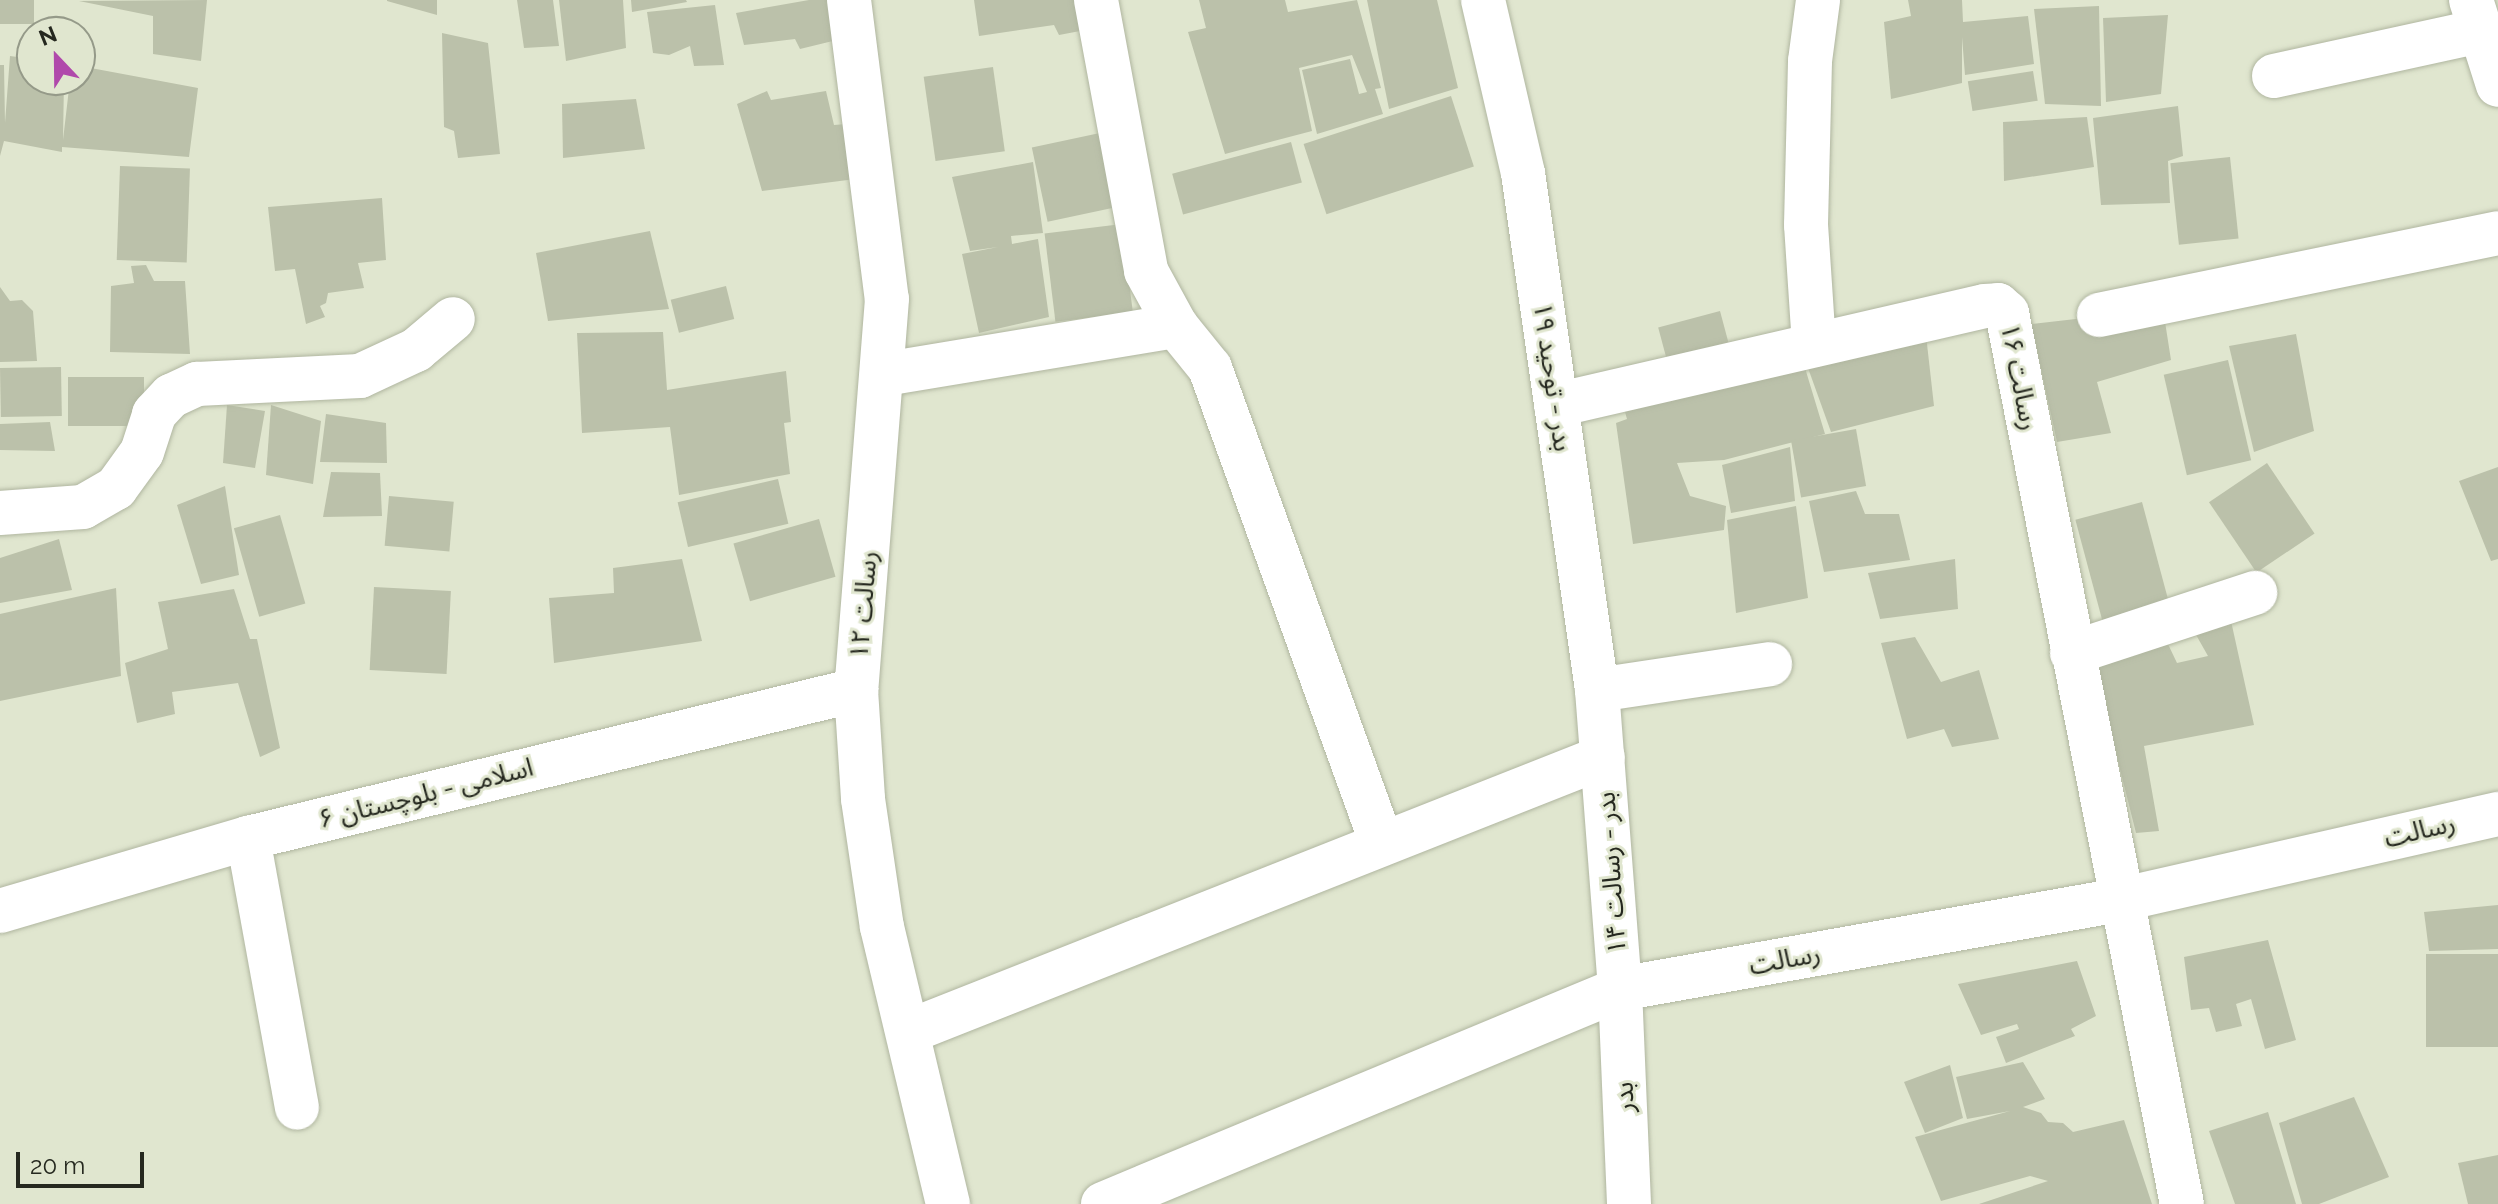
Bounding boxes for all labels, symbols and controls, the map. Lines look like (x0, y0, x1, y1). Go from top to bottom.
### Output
north arrow (16, 16, 96, 96)
text: N (35, 20, 60, 51)
street label: بدر - توحید ۱۹ (1526, 301, 1578, 453)
street label: رسالت ۱۶ (1993, 321, 2045, 433)
street label: رسالت ۱۲ (844, 550, 884, 660)
street label: اسلامی - بلوچستان ۶ (315, 752, 537, 836)
street label: بدر - رسالت ۱۴ (1591, 791, 1633, 955)
street label: رسالت (2381, 808, 2459, 854)
street label: رسالت (1747, 938, 1823, 982)
street label: بدر (1609, 1081, 1641, 1113)
scale bar (20, 1136, 148, 1186)
text: 20 m (30, 1151, 85, 1180)

